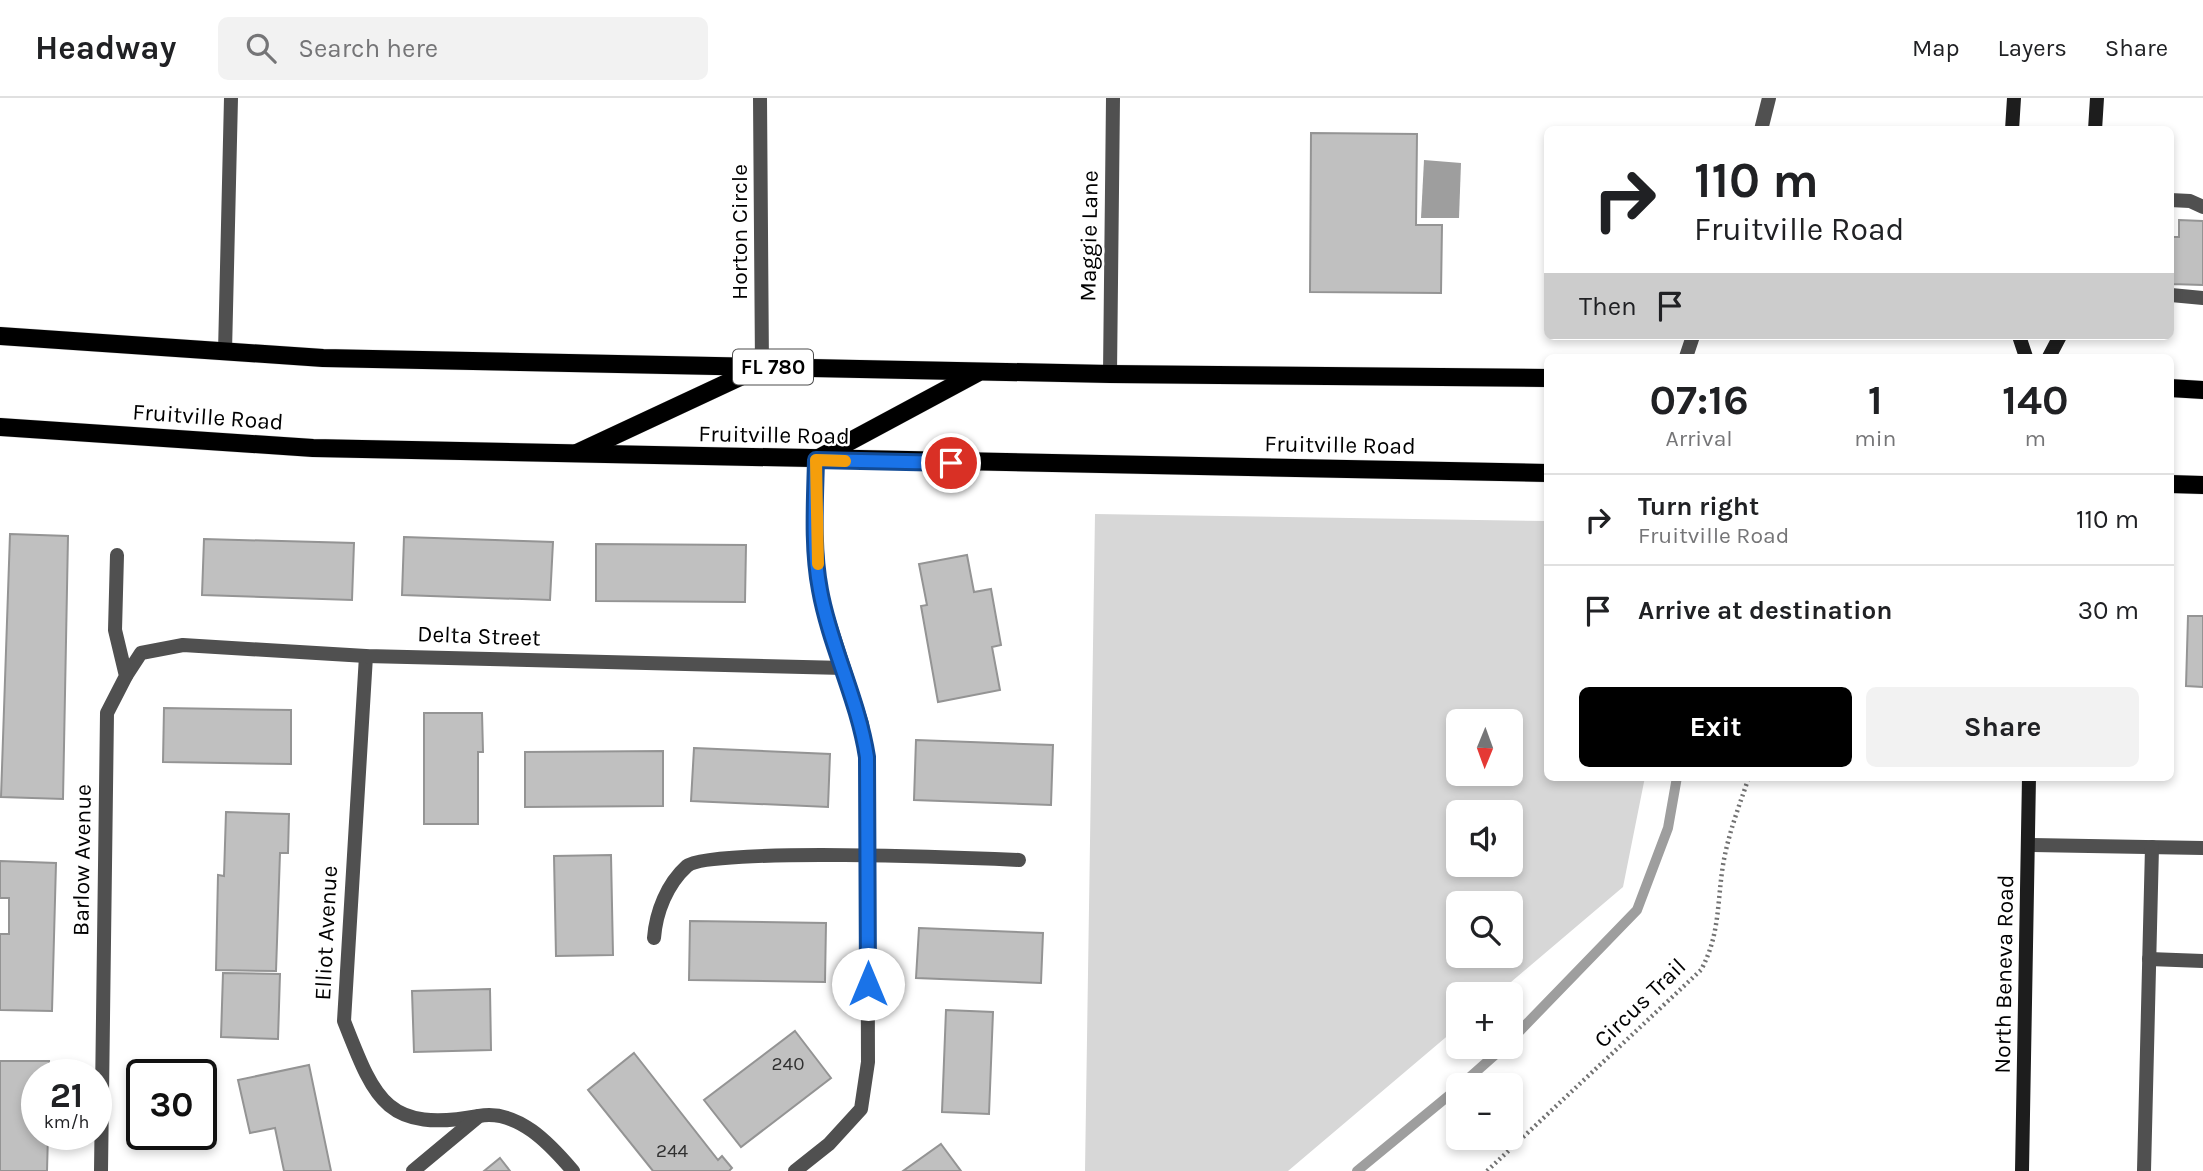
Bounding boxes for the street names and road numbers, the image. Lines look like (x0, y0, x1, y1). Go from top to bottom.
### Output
street label: Horton Circle (726, 164, 753, 300)
street label: Maggie Lane (1074, 170, 1104, 302)
road number: FL 780 (733, 350, 813, 384)
street label: Fruitville Road (132, 398, 284, 436)
street label: Fruitville Road (698, 420, 850, 450)
street label: Fruitville Road (1264, 430, 1416, 460)
street label: Delta Street (417, 620, 541, 652)
street label: Barlow Avenue (67, 784, 97, 936)
street label: Elliot Avenue (309, 865, 343, 1001)
street label: North Beneva Road (1989, 874, 2019, 1074)
street label: Circus Trail (1589, 953, 1691, 1053)

